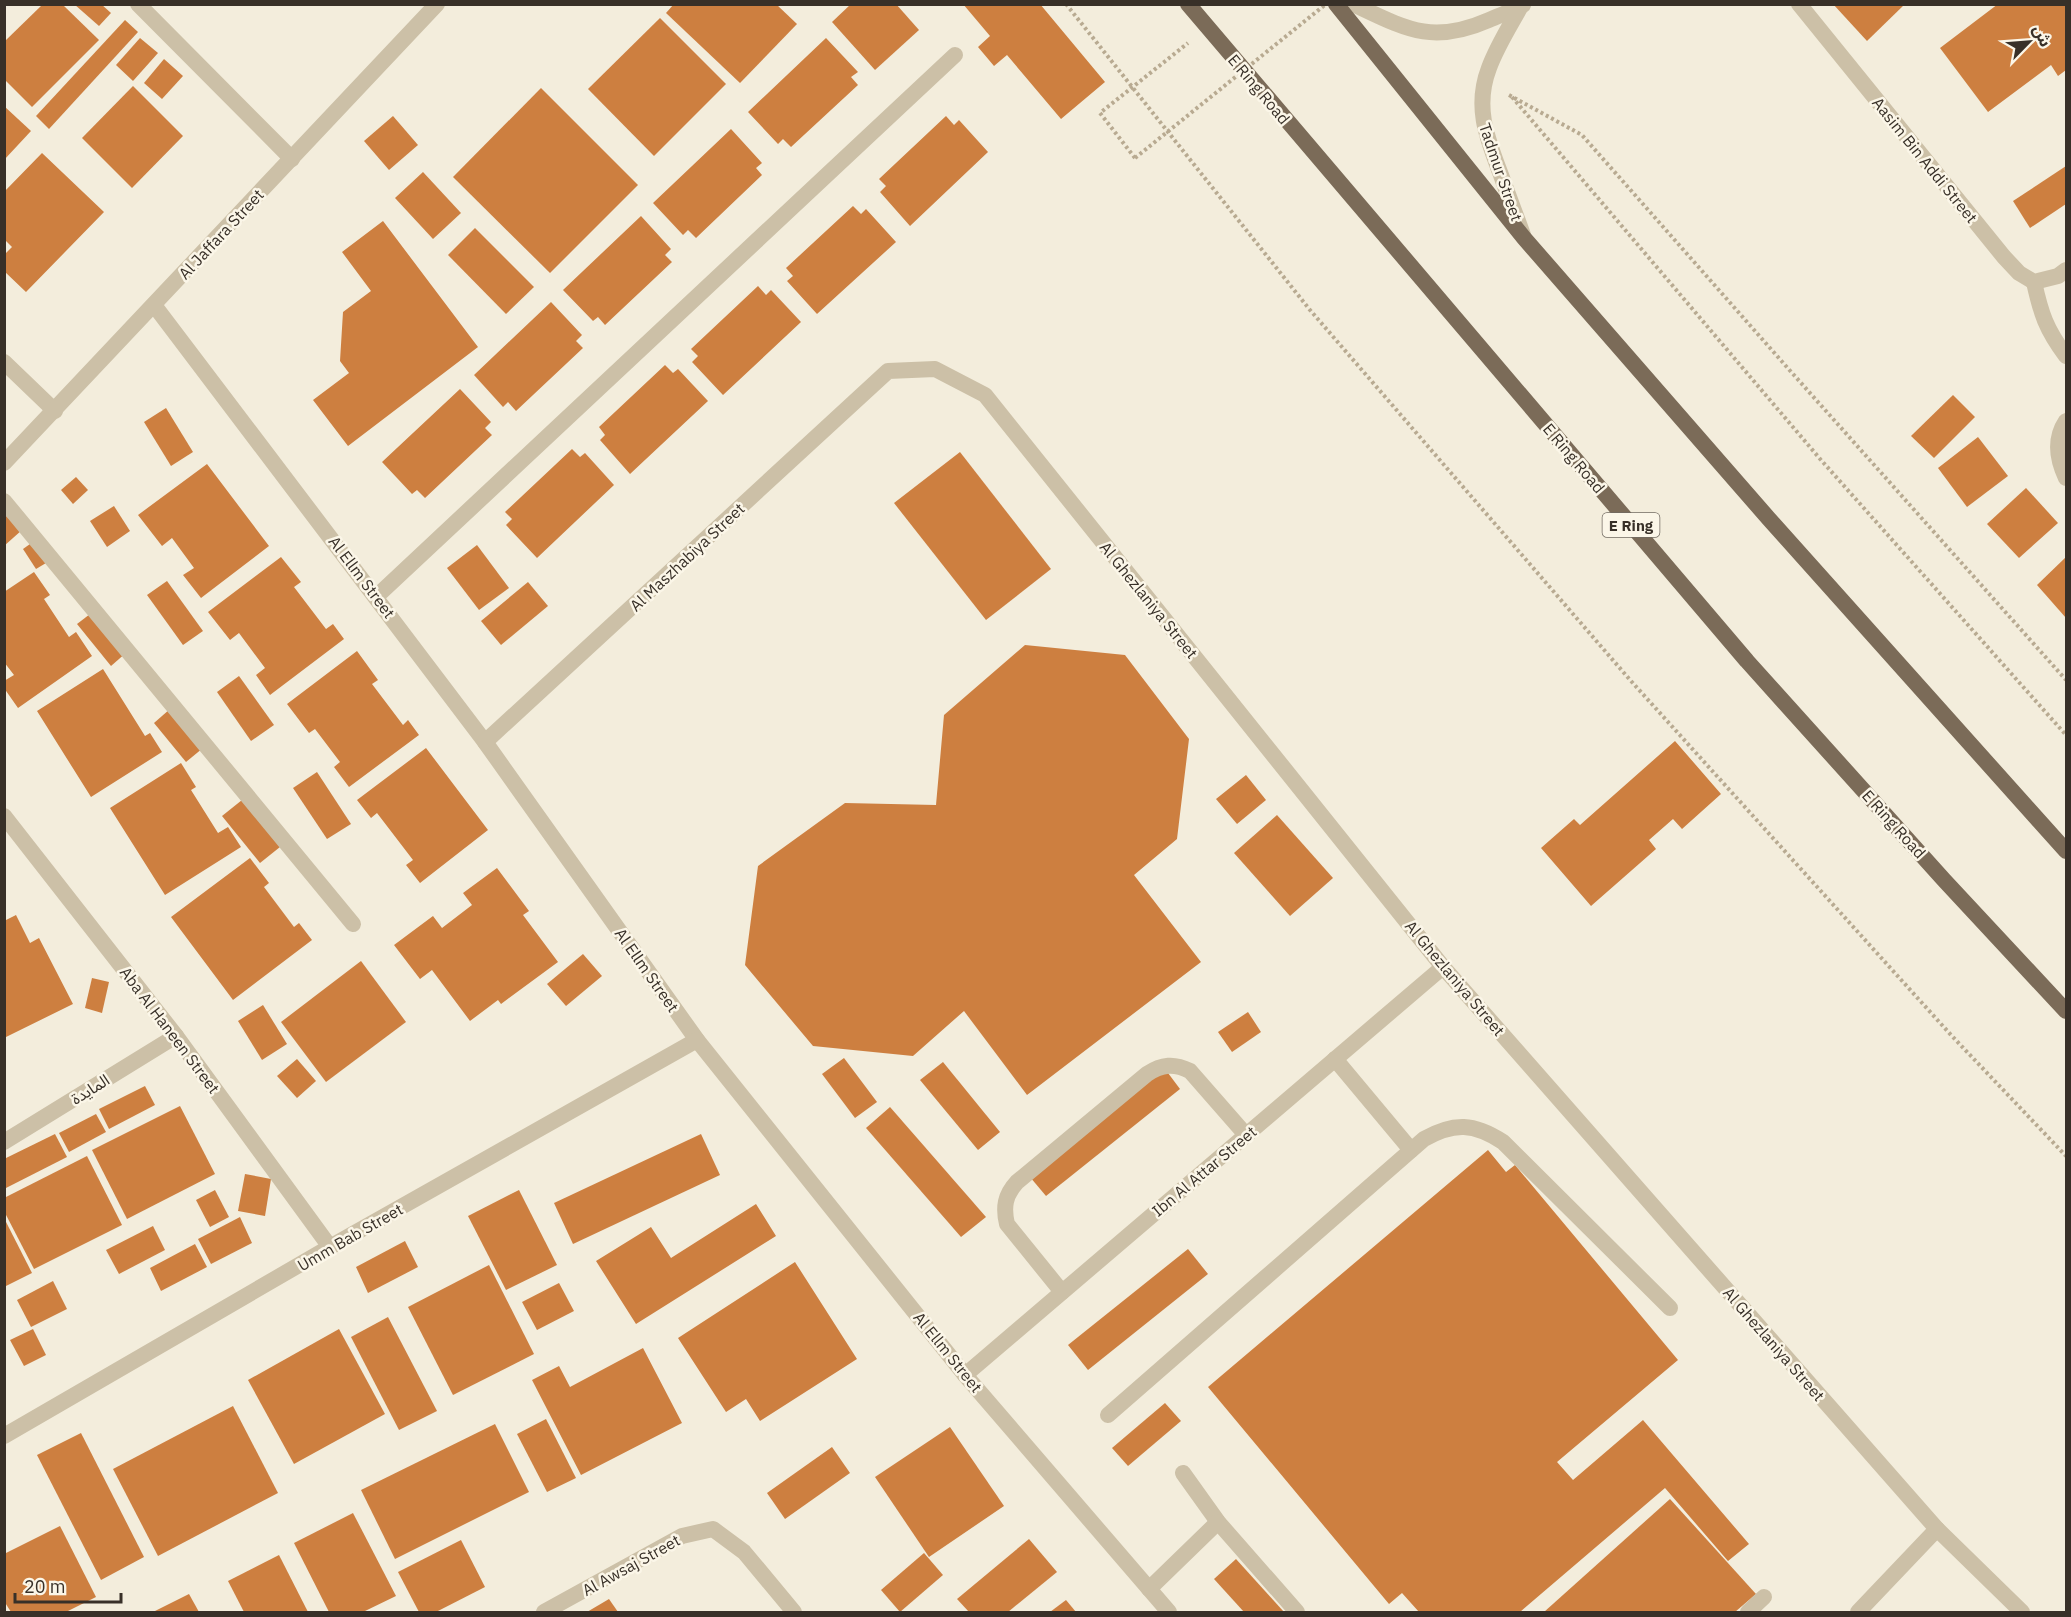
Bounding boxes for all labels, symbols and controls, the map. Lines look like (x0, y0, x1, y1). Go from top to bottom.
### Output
north arrow (1999, 12, 2059, 72)
text: ش (2029, 22, 2056, 50)
street label: E Ring Road (1224, 50, 1294, 128)
street label: Aasim Bin Addi Street (1868, 93, 1982, 227)
street label: Tadmur Street (1475, 120, 1527, 224)
street label: Al Jaffara Street (174, 185, 268, 283)
street label: E Ring Road (1539, 419, 1609, 497)
street label: Al Maszhabiya Street (625, 499, 749, 615)
road number: E Ring (1602, 513, 1660, 537)
street label: Al Ellm Street (325, 532, 399, 622)
street label: Al Ghezlaniya Street (1096, 537, 1202, 663)
street label: E Ring Road (1858, 786, 1930, 862)
street label: Al Ghezlaniya Street (1401, 916, 1509, 1040)
street label: Al Ellm Street (611, 924, 683, 1016)
street label: Aba Al Haneen Street (116, 963, 224, 1097)
street label: المايدة (67, 1069, 113, 1109)
street label: Ibn Al Attar Street (1148, 1121, 1260, 1221)
street label: Umm Bab Street (294, 1199, 406, 1275)
street label: Al Ghezlaniya Street (1719, 1283, 1829, 1405)
street label: Al Ellm Street (909, 1308, 987, 1396)
street label: Al Awsaj Street (579, 1530, 683, 1600)
scale bar (15, 1566, 122, 1604)
text: 20 m (24, 1575, 66, 1598)

